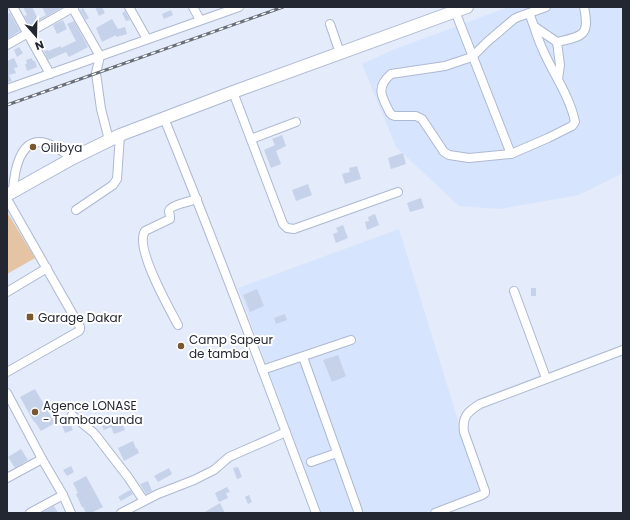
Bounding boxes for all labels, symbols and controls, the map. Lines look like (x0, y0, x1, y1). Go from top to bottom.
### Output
north arrow (16, 16, 56, 56)
text: N (33, 36, 46, 54)
place label: Oilibya (41, 139, 82, 156)
marker: Oilibya (28, 142, 38, 152)
place label: Garage Dakar (38, 309, 123, 326)
marker: Garage Dakar (25, 312, 35, 322)
place label: Camp Sapeur de tamba (189, 331, 273, 362)
marker: Camp Sapeur de tamba (176, 341, 186, 351)
place label: Agence LONASE - Tambacounda (43, 397, 143, 428)
marker: Agence LONASE - Tambacounda (30, 407, 40, 417)

